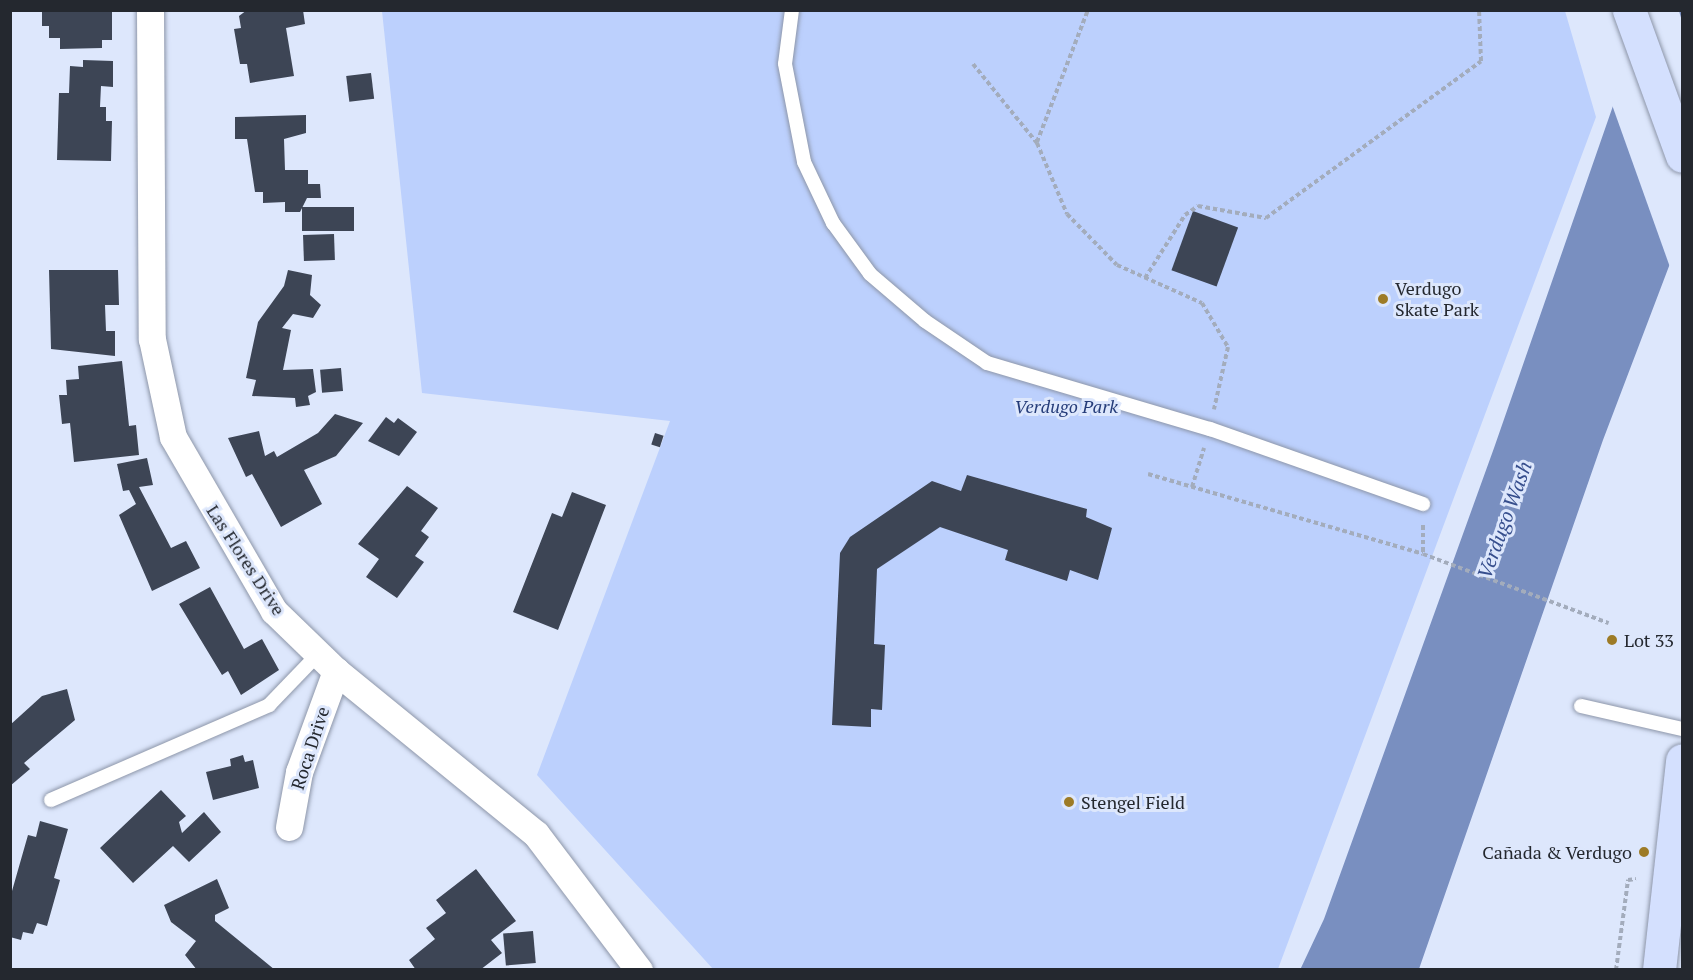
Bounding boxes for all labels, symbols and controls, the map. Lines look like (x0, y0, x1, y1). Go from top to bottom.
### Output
place label: Verdugo Skate Park (1395, 278, 1479, 320)
marker: Verdugo Skate Park (1376, 292, 1390, 306)
park label: Verdugo Park (1014, 395, 1118, 417)
water label: Verdugo Wash (1472, 458, 1536, 582)
street label: Las Flores Drive (202, 501, 290, 619)
place label: Lot 33 (1624, 629, 1674, 651)
marker: Lot 33 (1605, 633, 1619, 647)
street label: Roca Drive (286, 704, 334, 792)
place label: Stengel Field (1081, 791, 1185, 813)
marker: Stengel Field (1062, 795, 1076, 809)
place label: Cañada & Verdugo (1482, 841, 1632, 863)
marker: Cañada & Verdugo (1637, 845, 1651, 859)

